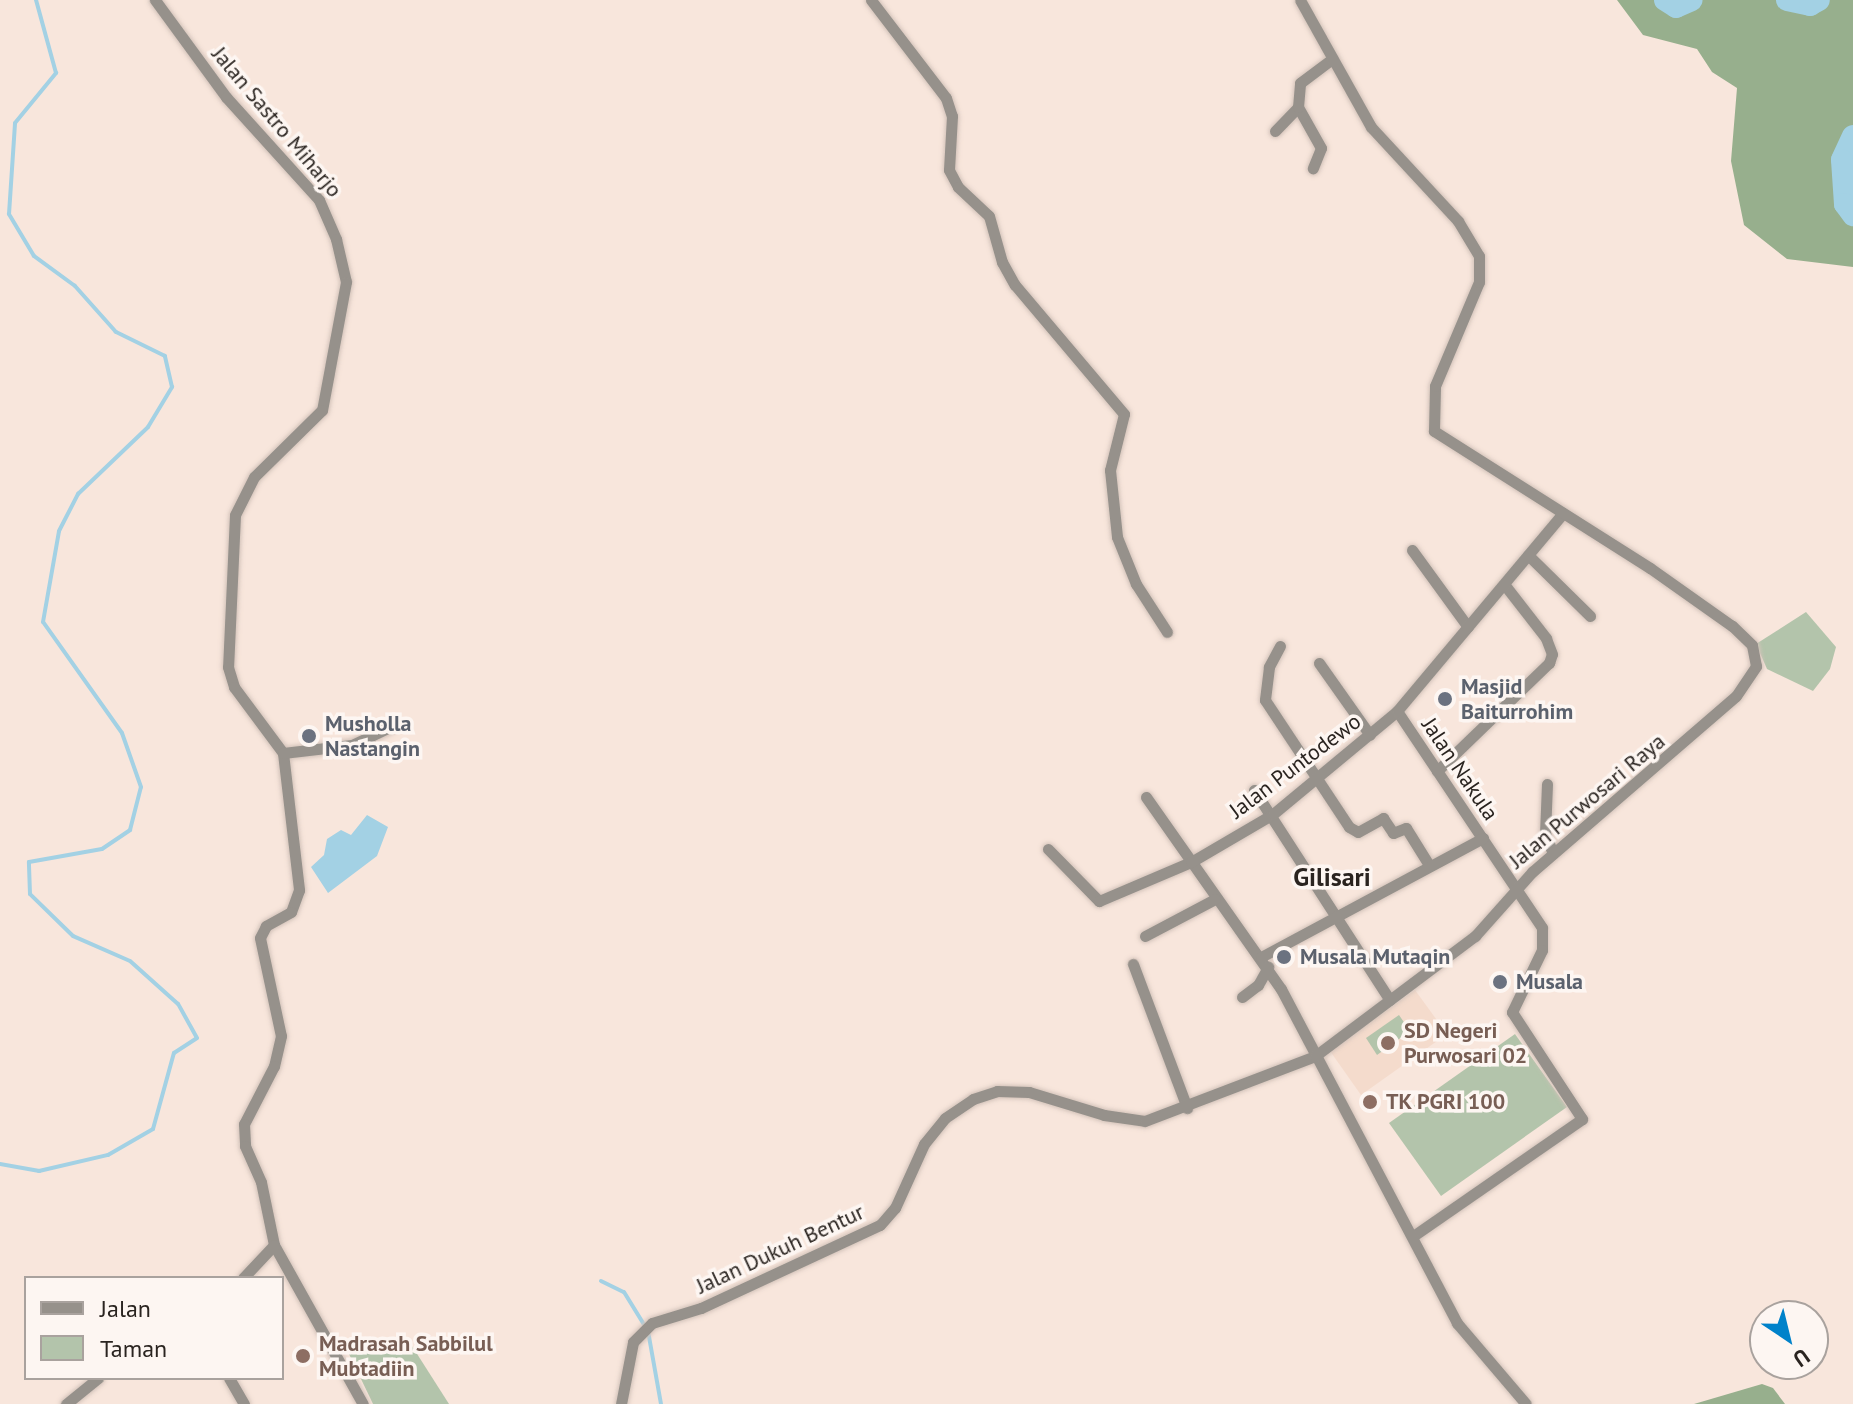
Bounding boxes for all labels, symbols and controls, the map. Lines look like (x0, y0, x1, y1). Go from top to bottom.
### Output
street label: Jalan Sastro Miharjo (206, 41, 348, 203)
place label: Masjid Baiturrohim (1461, 673, 1573, 724)
marker: Masjid Baiturrohim (1436, 690, 1454, 708)
street label: Jalan Puntodewo (1224, 708, 1366, 824)
place label: Musholla Nastangin (325, 710, 420, 762)
street label: Jalan Nakula (1416, 713, 1504, 825)
marker: Musholla Nastangin (300, 727, 318, 745)
street label: Jalan Purwosari Raya (1504, 728, 1670, 874)
district label: Gilisari (1293, 861, 1371, 893)
place label: Musala Mutaqin (1300, 944, 1450, 970)
marker: Musala Mutaqin (1275, 948, 1293, 966)
place label: Musala (1516, 969, 1583, 995)
marker: Musala (1491, 973, 1509, 991)
place label: SD Negeri Purwosari 02 (1404, 1017, 1527, 1068)
marker: SD Negeri Purwosari 02 (1379, 1034, 1397, 1052)
place label: TK PGRI 100 (1386, 1089, 1506, 1115)
marker: TK PGRI 100 (1361, 1093, 1379, 1111)
street label: Jalan Dukuh Bentur (692, 1199, 868, 1299)
legend (24, 1276, 284, 1380)
text: Jalan (100, 1293, 151, 1324)
north arrow (1749, 1300, 1829, 1380)
place label: Madrasah Sabbilul Mubtadiin (319, 1330, 493, 1382)
text: Taman (100, 1333, 167, 1364)
text: U (1788, 1343, 1815, 1373)
marker: Madrasah Sabbilul Mubtadiin (294, 1347, 312, 1365)

